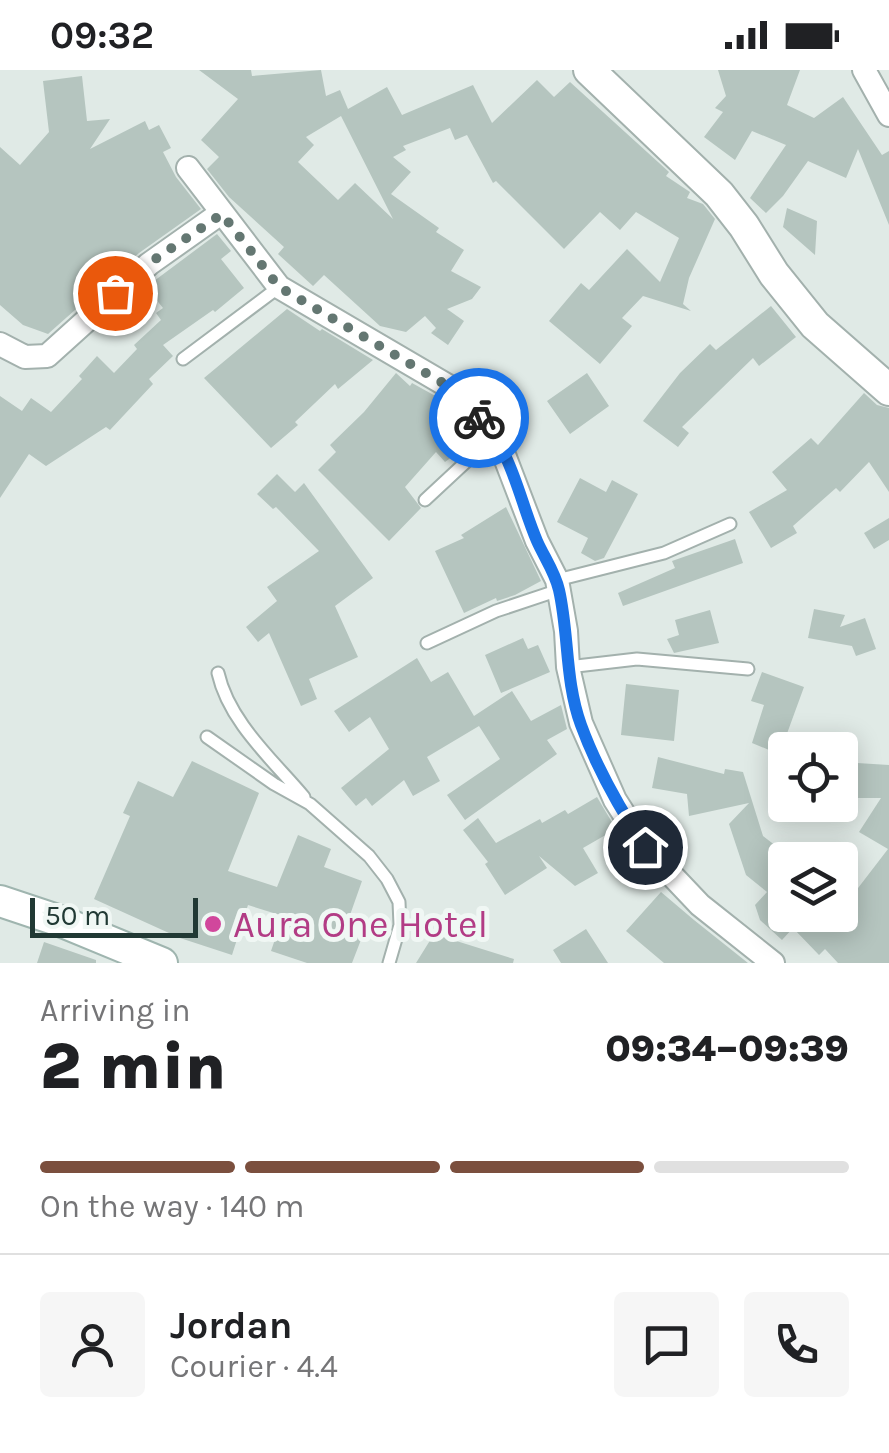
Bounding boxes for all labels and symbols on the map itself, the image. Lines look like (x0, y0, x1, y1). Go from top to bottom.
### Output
pin (73, 251, 158, 336)
courier (429, 368, 529, 468)
pin (603, 805, 688, 890)
scale bar (30, 893, 198, 938)
place label: Aura One Hotel (233, 902, 488, 947)
marker: Aura One Hotel (202, 913, 224, 935)

